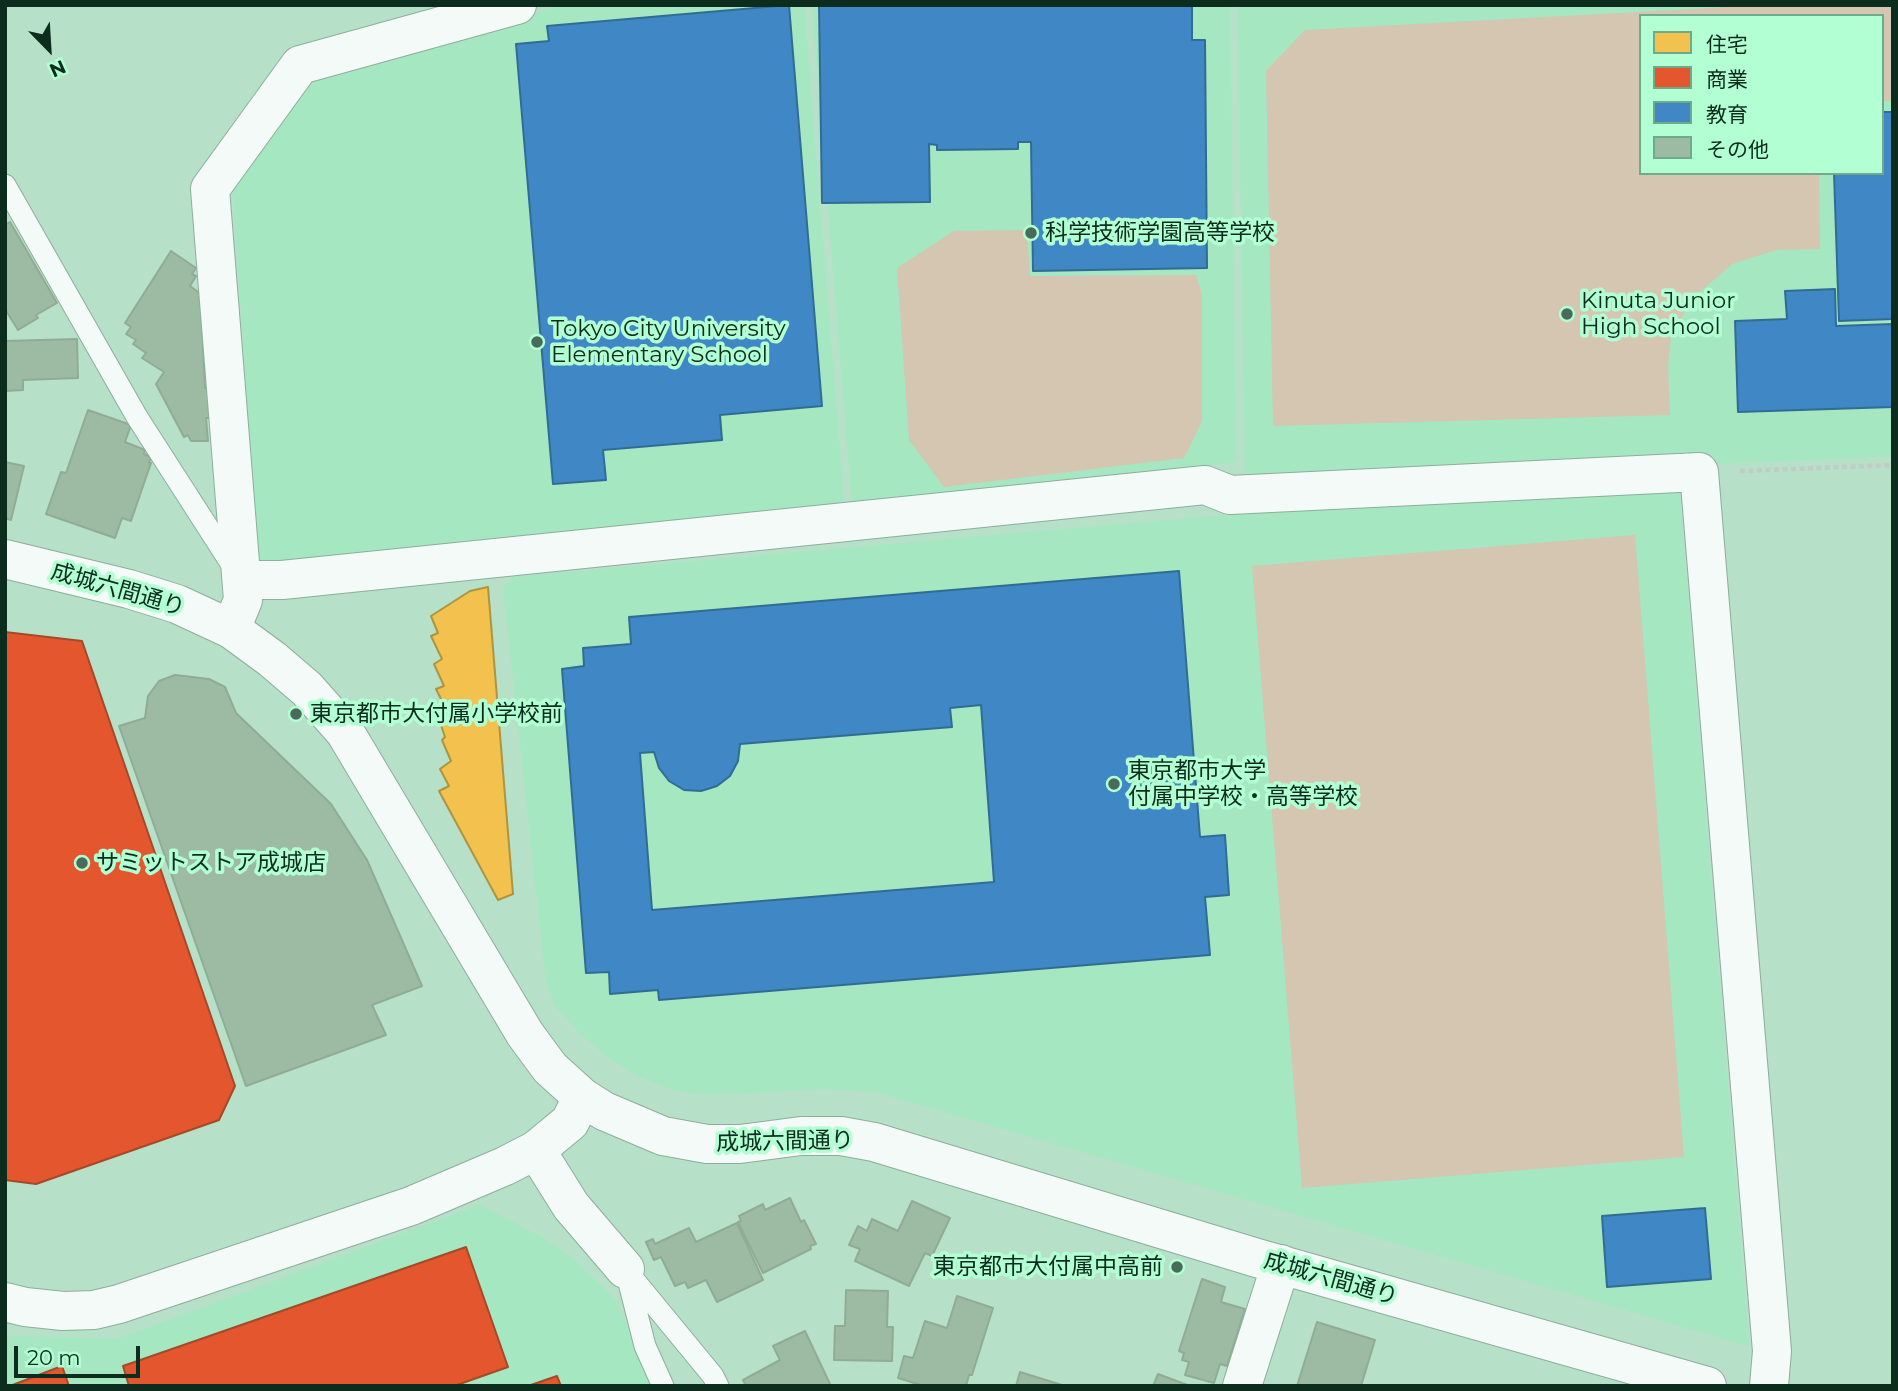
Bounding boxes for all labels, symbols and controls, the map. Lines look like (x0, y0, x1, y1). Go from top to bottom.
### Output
north arrow (14, 14, 84, 84)
legend (1639, 14, 1884, 175)
text: 住宅 (1706, 32, 1748, 57)
text: N (46, 55, 69, 82)
text: 商業 (1706, 67, 1748, 92)
text: 教育 (1706, 102, 1748, 127)
text: その他 (1706, 137, 1769, 162)
place label: 科学技術学園高等学校 (1045, 219, 1275, 247)
marker: 科学技術学園高等学校 (1023, 225, 1039, 241)
place label: Kinuta Junior High School (1581, 287, 1735, 341)
marker: Kinuta Junior High School (1559, 306, 1575, 322)
place label: Tokyo City University Elementary School (551, 315, 786, 369)
marker: Tokyo City University Elementary School (529, 334, 545, 350)
street label: 成城六間通り (48, 558, 188, 622)
place label: 東京都市大付属小学校前 (310, 700, 563, 728)
marker: 東京都市大付属小学校前 (288, 706, 304, 722)
place label: 東京都市大学 付属中学校・高等学校 (1128, 757, 1358, 811)
marker: 東京都市大学 付属中学校・高等学校 (1106, 776, 1122, 792)
place label: サミットストア成城店 (96, 849, 326, 877)
marker: サミットストア成城店 (74, 855, 90, 871)
street label: 成城六間通り (716, 1127, 854, 1157)
street label: 成城六間通り (1261, 1247, 1401, 1311)
place label: 東京都市大付属中高前 (933, 1253, 1163, 1281)
marker: 東京都市大付属中高前 (1169, 1259, 1185, 1275)
scale bar (18, 1332, 144, 1376)
text: 20 m (27, 1345, 81, 1370)

